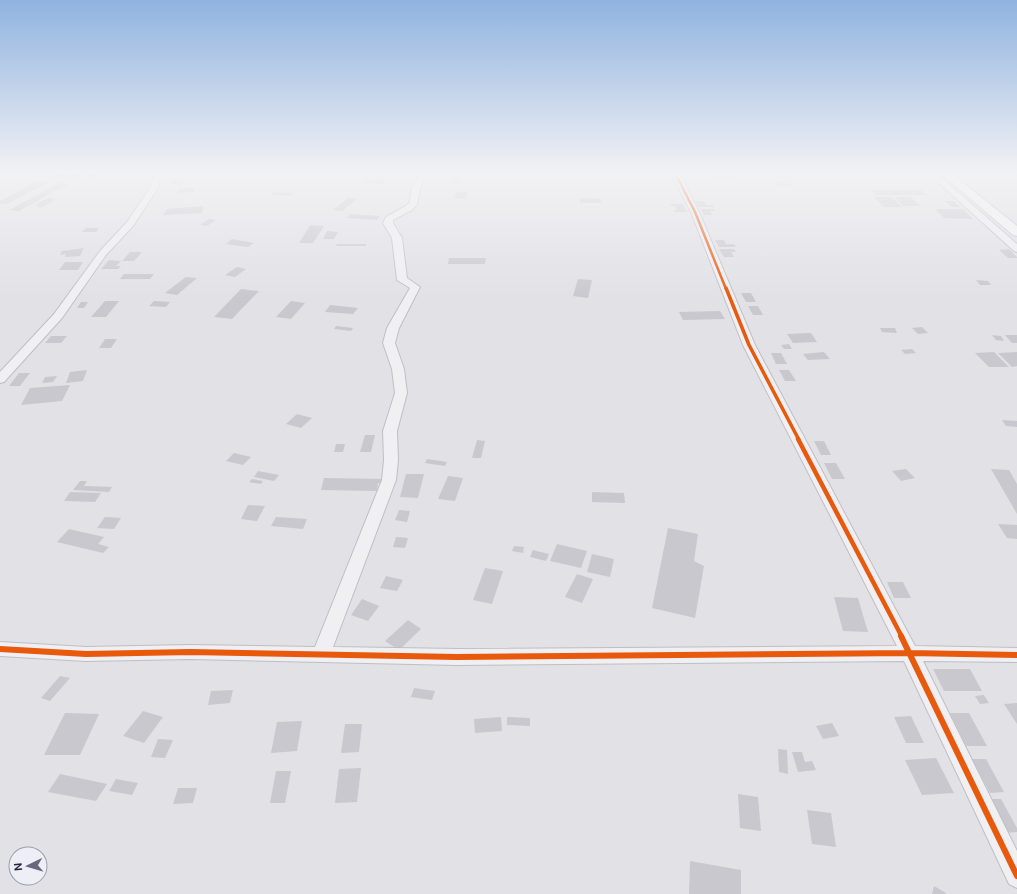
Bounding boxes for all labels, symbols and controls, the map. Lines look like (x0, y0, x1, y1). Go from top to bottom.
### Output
north arrow (8, 846, 48, 886)
text: N (11, 862, 25, 871)

